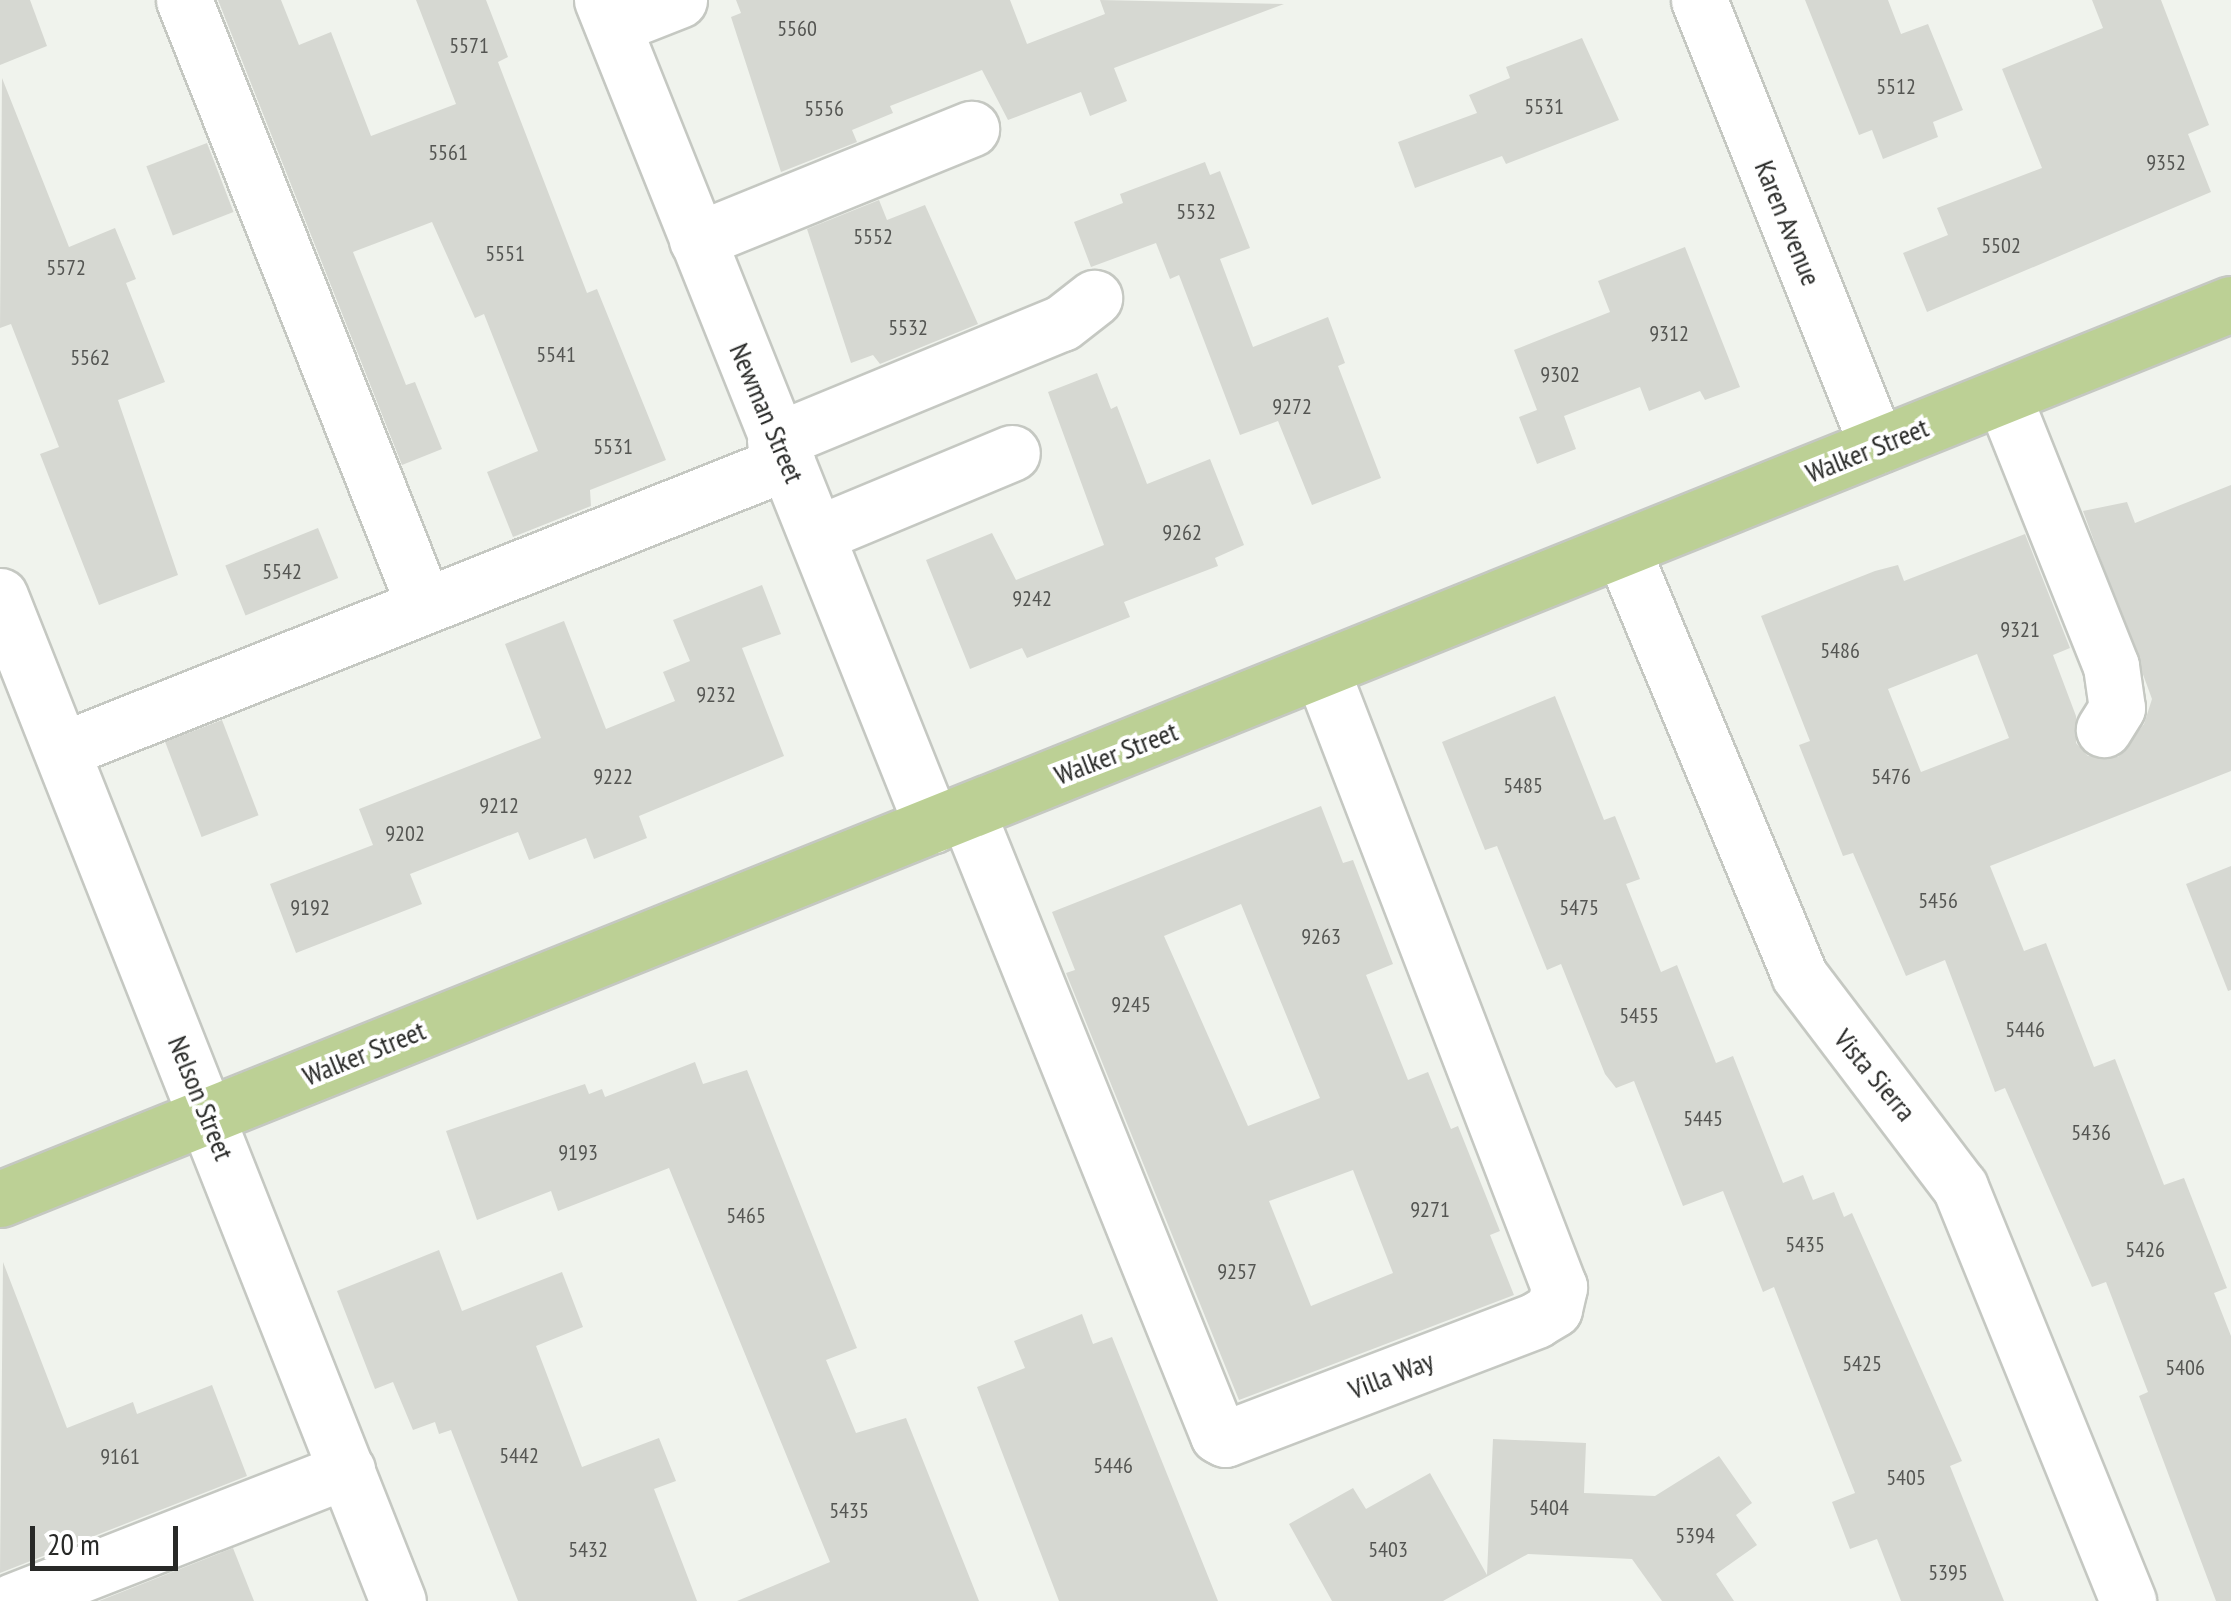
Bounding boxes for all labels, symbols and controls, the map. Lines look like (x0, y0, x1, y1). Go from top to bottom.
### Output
house number: 5560 (777, 16, 817, 42)
house number: 5571 (449, 33, 489, 59)
house number: 5512 (1876, 74, 1916, 100)
house number: 5531 (1524, 94, 1564, 120)
house number: 5556 (804, 96, 844, 122)
house number: 5561 (428, 140, 468, 166)
house number: 9352 (2146, 150, 2186, 176)
street label: Karen Avenue (1748, 155, 1828, 291)
house number: 5532 (1176, 199, 1216, 225)
house number: 5552 (853, 224, 893, 250)
house number: 5502 (1981, 233, 2021, 259)
house number: 5551 (485, 241, 525, 267)
house number: 5572 (46, 255, 86, 281)
house number: 5532 (888, 315, 928, 341)
house number: 9312 (1649, 321, 1689, 347)
street label: Newman Street (723, 338, 811, 488)
house number: 5541 (536, 342, 576, 368)
house number: 5562 (70, 345, 110, 371)
house number: 9302 (1540, 362, 1580, 388)
house number: 9272 (1272, 394, 1312, 420)
street label: Walker Street (1801, 410, 1933, 490)
house number: 5531 (593, 434, 633, 460)
house number: 9262 (1162, 520, 1202, 546)
house number: 5542 (262, 559, 302, 585)
house number: 9242 (1012, 586, 1052, 612)
house number: 9321 (2000, 617, 2040, 643)
house number: 5486 (1820, 638, 1860, 664)
house number: 9232 (696, 682, 736, 708)
street label: Walker Street (1050, 714, 1182, 792)
house number: 9222 (593, 764, 633, 790)
house number: 5476 (1871, 764, 1911, 790)
house number: 5485 (1503, 773, 1543, 799)
house number: 9212 (479, 793, 519, 819)
house number: 9202 (385, 821, 425, 847)
house number: 5456 (1918, 888, 1958, 914)
house number: 9192 (290, 895, 330, 921)
house number: 5475 (1559, 895, 1599, 921)
house number: 9263 (1301, 924, 1341, 950)
house number: 9245 (1111, 992, 1151, 1018)
house number: 5455 (1619, 1003, 1659, 1029)
street label: Walker Street (298, 1013, 430, 1093)
house number: 5446 (2005, 1017, 2045, 1043)
street label: Vista Sierra (1827, 1022, 1923, 1128)
street label: Nelson Street (161, 1031, 241, 1165)
house number: 5445 (1683, 1106, 1723, 1132)
house number: 5436 (2071, 1120, 2111, 1146)
house number: 9193 (558, 1140, 598, 1166)
house number: 9271 (1410, 1197, 1450, 1223)
house number: 5465 (726, 1203, 766, 1229)
house number: 5435 (1785, 1232, 1825, 1258)
house number: 5426 (2125, 1237, 2165, 1263)
house number: 9257 (1217, 1259, 1257, 1285)
street label: Villa Way (1344, 1343, 1438, 1407)
house number: 5425 (1842, 1351, 1882, 1377)
house number: 5406 (2165, 1355, 2205, 1381)
house number: 5442 (499, 1443, 539, 1469)
house number: 9161 (100, 1444, 140, 1470)
house number: 5446 (1093, 1453, 1133, 1479)
house number: 5405 (1886, 1465, 1926, 1491)
house number: 5404 (1529, 1495, 1569, 1521)
house number: 5435 (829, 1498, 869, 1524)
scale bar (35, 1506, 182, 1568)
house number: 5394 (1675, 1523, 1715, 1549)
text: 20 m (47, 1524, 100, 1563)
house number: 5432 (568, 1537, 608, 1563)
house number: 5403 (1368, 1537, 1408, 1563)
house number: 5395 (1928, 1560, 1968, 1586)

